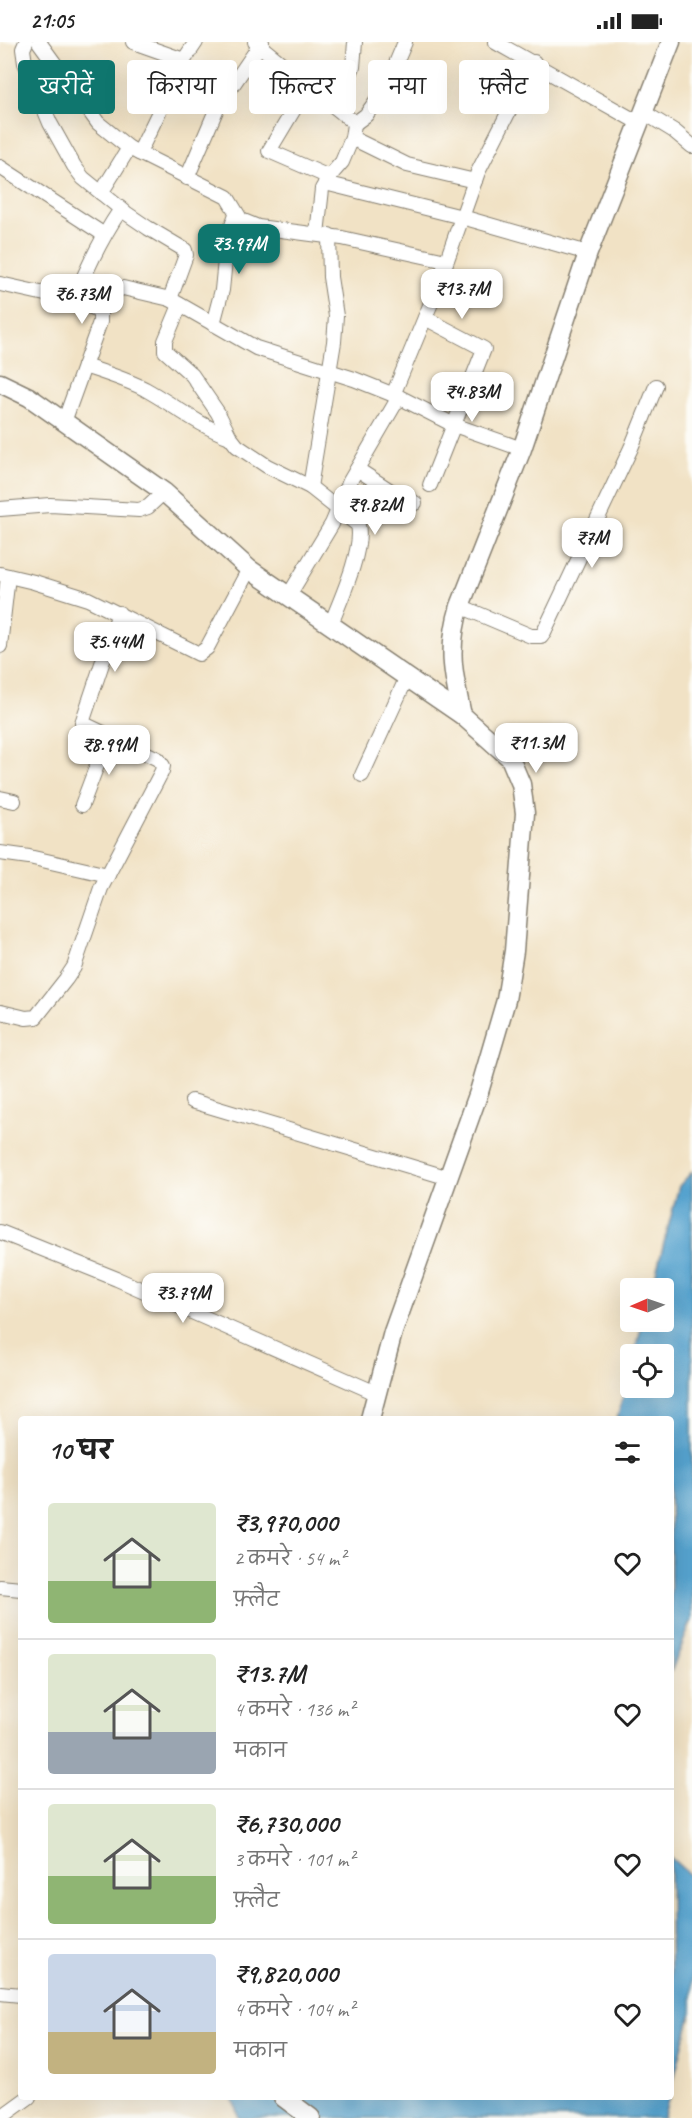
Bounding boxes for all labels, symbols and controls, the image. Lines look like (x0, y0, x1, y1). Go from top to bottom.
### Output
text: 21:05 (30, 7, 74, 35)
chip: खरीदें (18, 60, 115, 114)
chip: किराया (127, 60, 237, 114)
chip: फ़िल्टर (249, 60, 356, 114)
chip: नया (368, 60, 447, 114)
chip: फ़्लैट (459, 60, 549, 114)
pin: ₹3.97M (190, 224, 288, 275)
text: ₹3.97M (212, 231, 266, 256)
pin: ₹13.7M (413, 269, 511, 320)
pin: ₹6.73M (33, 274, 131, 325)
text: ₹13.7M (435, 276, 489, 301)
text: ₹6.73M (55, 281, 109, 306)
pin: ₹4.83M (423, 372, 521, 423)
text: ₹4.83M (445, 379, 499, 404)
pin: ₹9.82M (326, 485, 424, 536)
text: ₹9.82M (348, 492, 402, 517)
pin: ₹7M (563, 518, 621, 569)
text: ₹7M (576, 525, 608, 550)
pin: ₹5.44M (66, 622, 164, 673)
text: ₹5.44M (88, 629, 142, 654)
pin: ₹11.3M (487, 723, 585, 774)
pin: ₹8.99M (60, 725, 158, 776)
text: ₹11.3M (509, 730, 563, 755)
text: ₹8.99M (82, 732, 136, 757)
pin: ₹3.79M (134, 1273, 232, 1324)
north arrow (620, 1278, 674, 1332)
map controls (620, 1278, 674, 1398)
text: ₹3.79M (156, 1280, 210, 1305)
button: locate (620, 1344, 674, 1398)
text: 10 घर (48, 1434, 112, 1467)
icon: filters (611, 1436, 644, 1469)
text: ₹3,970,000 (234, 1506, 337, 1539)
icon: home (96, 1527, 168, 1599)
text: 2 कमरे · 54 m² (234, 1546, 345, 1571)
icon: heart (611, 1547, 644, 1580)
text: फ़्लैट (234, 1587, 280, 1612)
text: ₹13.7M (234, 1657, 305, 1690)
icon: home (96, 1678, 168, 1750)
text: 4 कमरे · 136 m² (234, 1697, 354, 1722)
icon: heart (611, 1698, 644, 1731)
text: मकान (234, 1738, 287, 1763)
text: ₹6,730,000 (234, 1807, 338, 1840)
icon: home (96, 1828, 168, 1900)
text: 3 कमरे · 101 m² (234, 1847, 354, 1872)
icon: heart (611, 1848, 644, 1881)
text: फ़्लैट (234, 1888, 280, 1913)
text: ₹9,820,000 (234, 1957, 338, 1990)
icon: home (96, 1978, 168, 2050)
text: 4 कमरे · 104 m² (234, 1997, 354, 2022)
icon: heart (611, 1998, 644, 2031)
text: मकान (234, 2038, 287, 2063)

